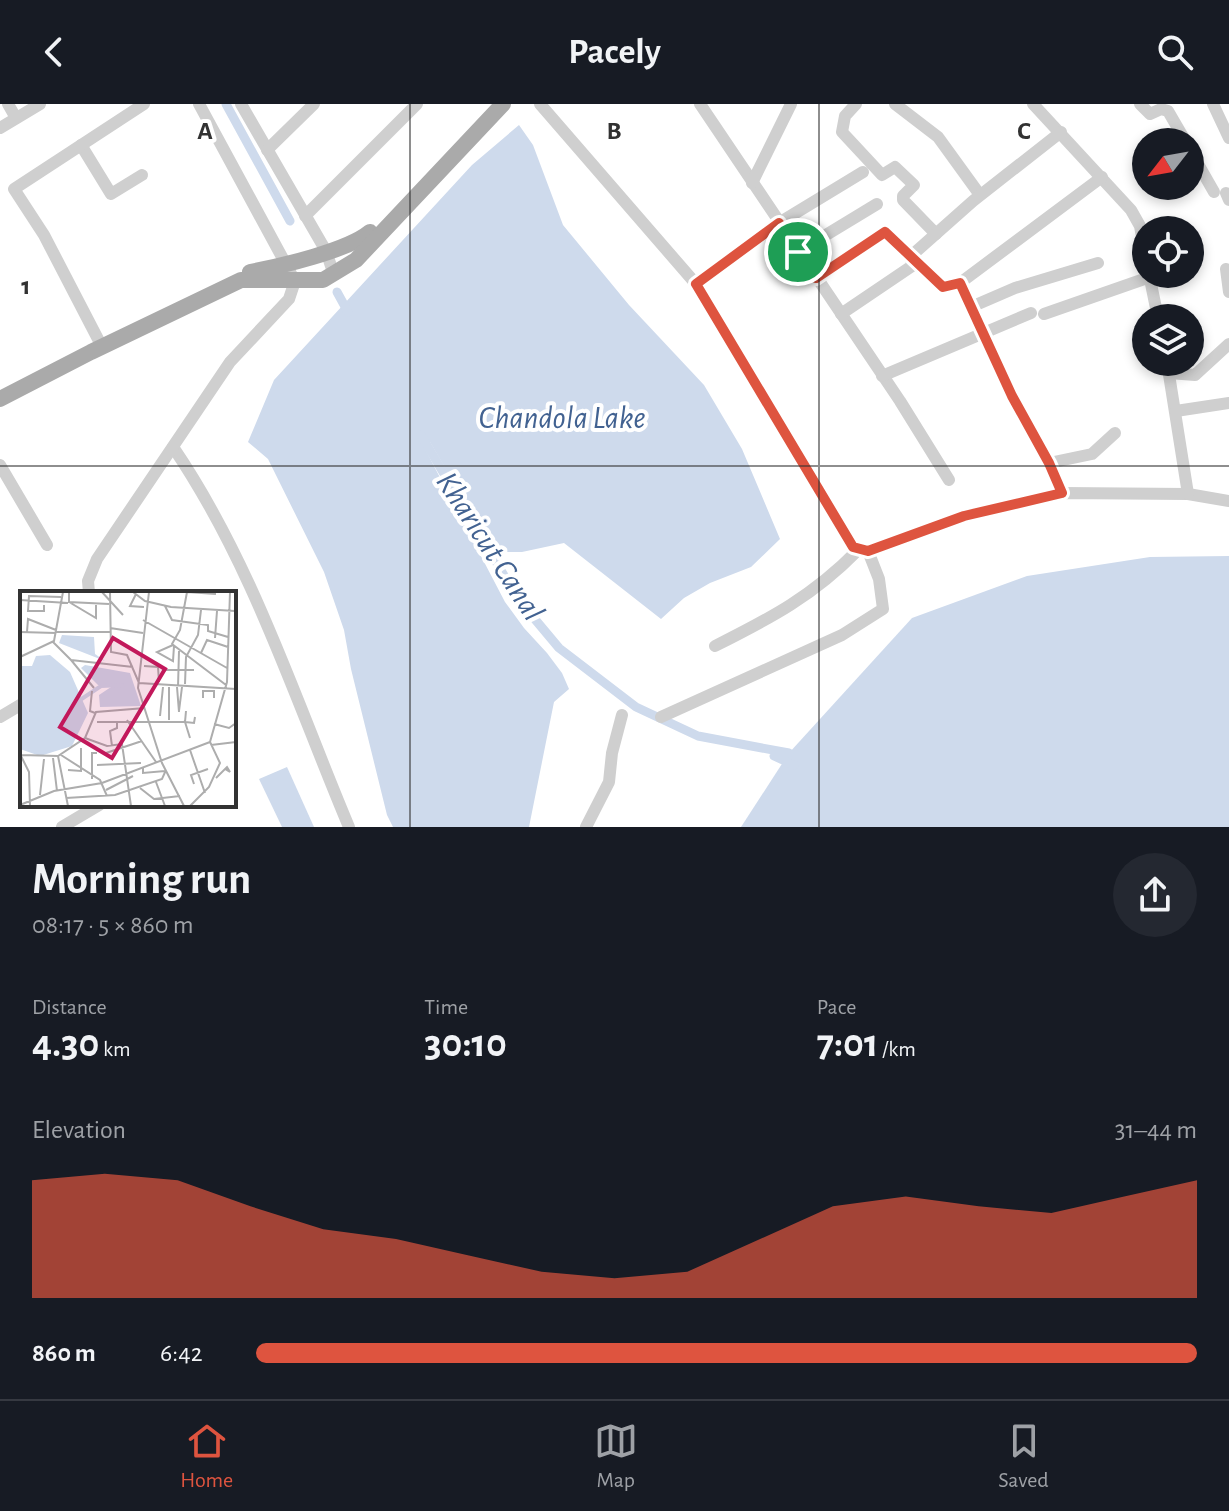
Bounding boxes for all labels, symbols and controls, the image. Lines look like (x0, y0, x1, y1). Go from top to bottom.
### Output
icon: back (32, 30, 76, 74)
icon: search (1153, 30, 1197, 74)
text: Pacely (568, 34, 661, 70)
text: A (197, 118, 213, 144)
text: B (606, 118, 622, 144)
text: C (1017, 118, 1031, 144)
north arrow (1132, 128, 1204, 200)
map controls (1132, 128, 1204, 376)
button: locate (1132, 216, 1204, 288)
pin (764, 218, 832, 286)
icon: arrive (776, 230, 820, 274)
text: 1 (21, 273, 31, 299)
button: layers (1132, 304, 1204, 376)
water label: Chandola Lake (479, 402, 645, 434)
water label: Kharicut Canal (430, 466, 550, 627)
inset map (20, 591, 236, 807)
button: share (1113, 853, 1197, 937)
text: Morning run (32, 858, 251, 902)
text: 08:17 · 5 × 860 m (32, 912, 194, 938)
text: Distance (32, 996, 107, 1018)
text: Time (424, 996, 468, 1018)
text: Pace (817, 996, 856, 1018)
text: 4.30 (32, 1024, 99, 1064)
text: 30:10 (424, 1024, 507, 1064)
text: 7:01 (817, 1024, 878, 1064)
text: km (99, 1038, 131, 1060)
text: /km (878, 1038, 916, 1060)
text: Elevation (32, 1117, 126, 1143)
text: 31–44 m (1115, 1117, 1197, 1143)
text: 860 m (32, 1340, 96, 1366)
text: 6:42 (160, 1340, 203, 1366)
tab: Home (180, 1419, 233, 1493)
tab: Map (594, 1419, 638, 1493)
tab: Saved (998, 1419, 1049, 1493)

